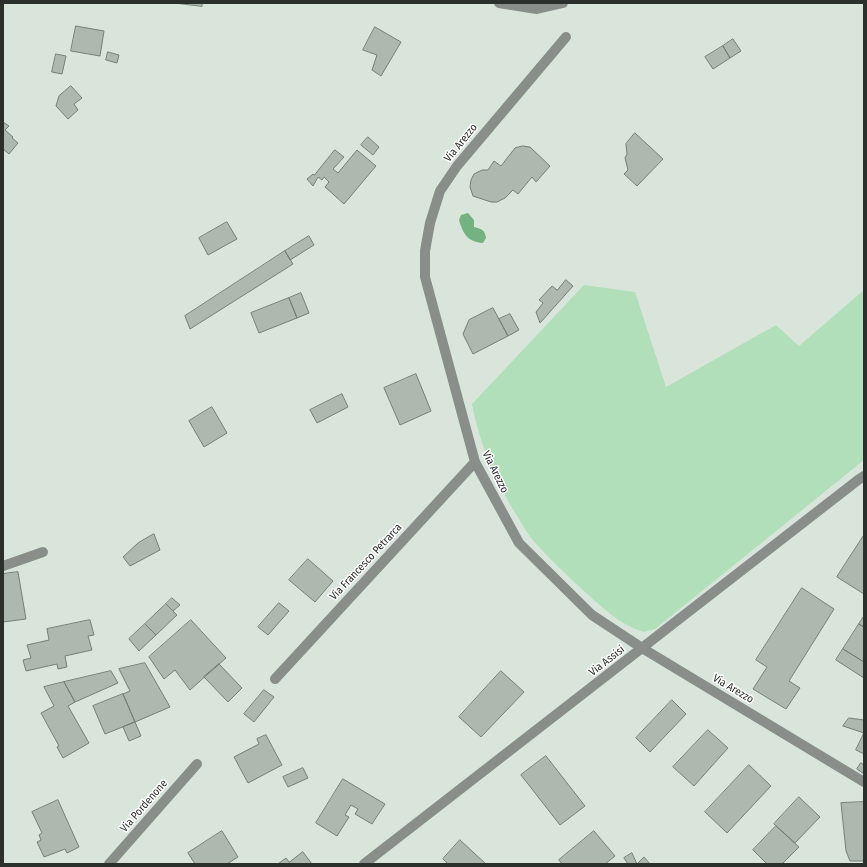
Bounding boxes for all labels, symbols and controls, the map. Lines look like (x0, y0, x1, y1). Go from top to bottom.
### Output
street label: Via Arezzo (442, 121, 480, 165)
street label: Via Arezzo (479, 449, 511, 495)
street label: Via Francesco Petrarca (327, 521, 405, 603)
street label: Via Assisi (587, 643, 627, 679)
street label: Via Arezzo (710, 672, 756, 706)
street label: Via Pordenone (118, 777, 170, 835)

